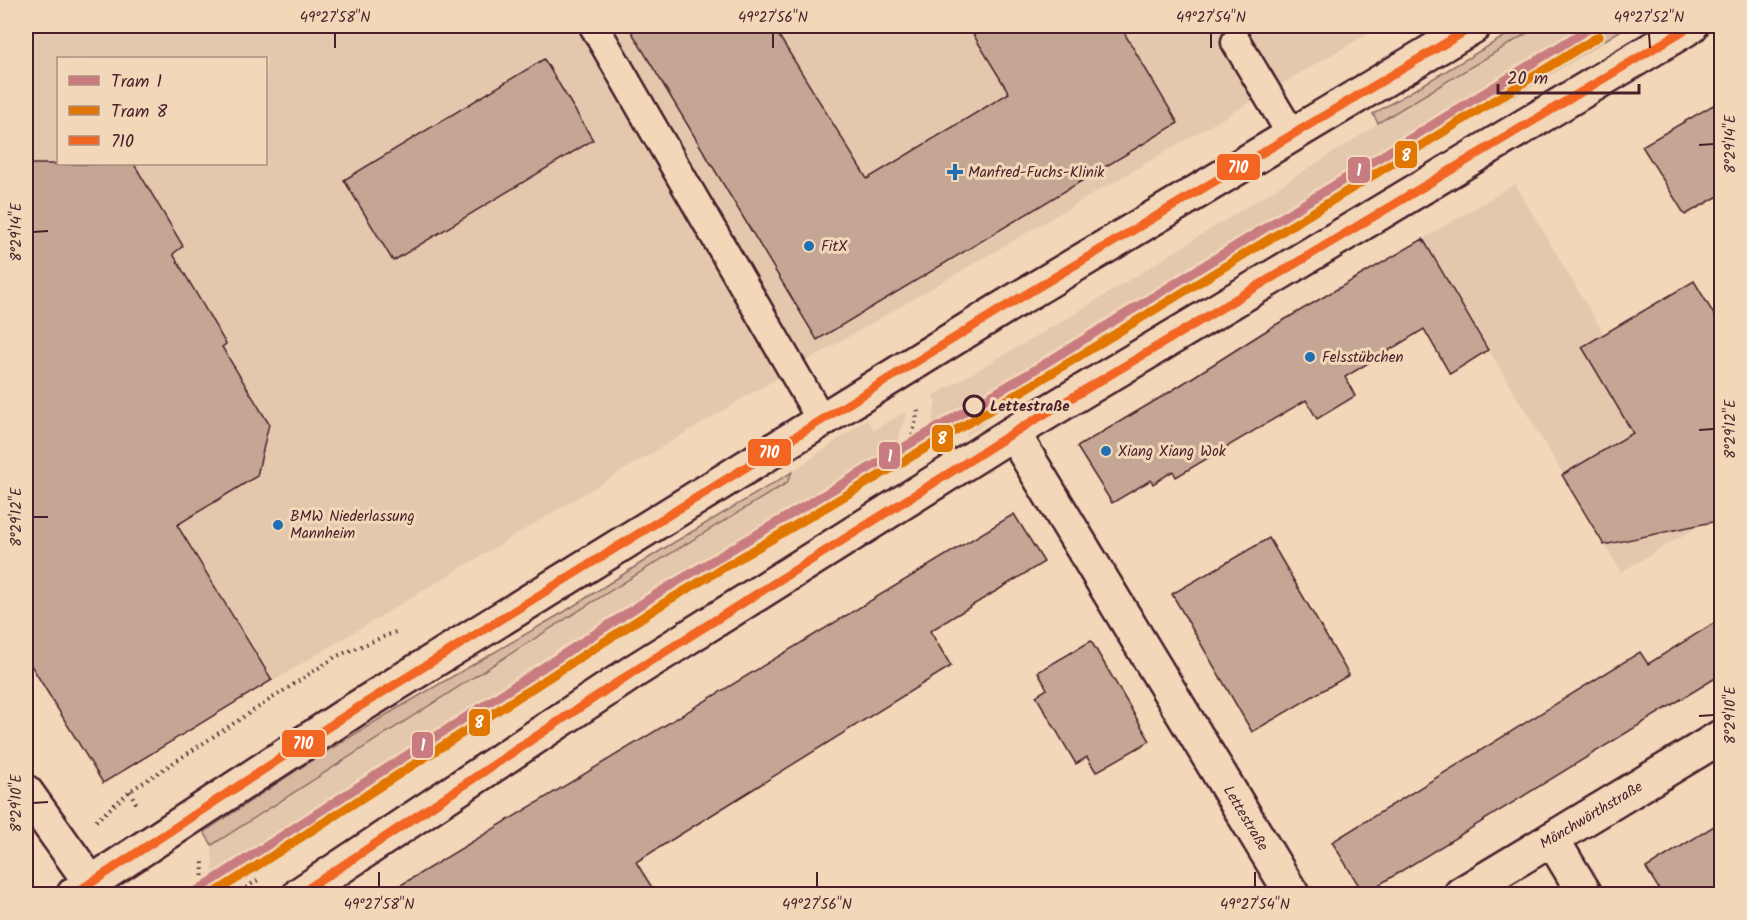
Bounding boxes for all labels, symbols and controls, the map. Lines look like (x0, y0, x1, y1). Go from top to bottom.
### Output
text: 49°27'58"N (300, 6, 370, 30)
text: 49°27'56"N (738, 6, 808, 30)
text: 49°27'54"N (1176, 6, 1246, 30)
text: 49°27'52"N (1614, 6, 1684, 30)
legend (57, 57, 267, 165)
scale bar (1498, 57, 1639, 95)
text: 20 m (1507, 65, 1548, 94)
text: Tram 1 (111, 68, 162, 97)
text: Tram 8 (111, 98, 168, 127)
text: 8°29'14"E (1719, 113, 1743, 174)
text: 710 (111, 128, 134, 157)
line badge: 8 (1394, 140, 1418, 169)
text: 8 (1401, 144, 1411, 169)
line badge: 710 (1216, 153, 1261, 181)
text: 710 (1228, 156, 1249, 181)
line badge: 1 (1347, 156, 1371, 184)
text: 1 (1357, 159, 1362, 184)
place label: Manfred-Fuchs-Klinik (968, 161, 1105, 185)
marker: Manfred-Fuchs-Klinik (946, 163, 964, 181)
text: 8°29'14"E (5, 201, 29, 262)
place label: FitX (821, 235, 848, 259)
marker: FitX (802, 239, 816, 253)
place label: Felsstübchen (1322, 346, 1403, 370)
marker: Felsstübchen (1303, 350, 1317, 364)
marker: Lettestraße (963, 395, 985, 417)
place label: Lettestraße (990, 395, 1070, 419)
text: 8°29'12"E (1719, 398, 1743, 459)
line badge: 8 (931, 424, 954, 453)
text: 8 (937, 427, 947, 452)
line badge: 710 (747, 438, 792, 467)
place label: Xiang Xiang Wok (1118, 440, 1227, 464)
text: 710 (759, 441, 780, 466)
line badge: 1 (878, 441, 901, 470)
marker: Xiang Xiang Wok (1099, 444, 1113, 458)
text: 1 (888, 445, 893, 470)
text: 8°29'12"E (5, 486, 29, 547)
place label: BMW Niederlassung Mannheim (290, 505, 415, 546)
marker: BMW Niederlassung Mannheim (271, 518, 285, 532)
text: 8°29'10"E (1719, 685, 1743, 744)
line badge: 8 (468, 708, 491, 737)
text: 8 (474, 711, 484, 736)
line badge: 710 (281, 729, 326, 758)
line badge: 1 (411, 731, 434, 759)
text: 710 (293, 732, 314, 757)
text: 1 (421, 734, 426, 759)
text: 8°29'10"E (5, 773, 29, 832)
street label: Mönchwörthstraße (1535, 775, 1648, 856)
street label: Lettestraße (1216, 781, 1274, 856)
text: 49°27'58"N (344, 893, 414, 917)
text: 49°27'56"N (782, 893, 852, 917)
text: 49°27'54"N (1220, 893, 1290, 917)

